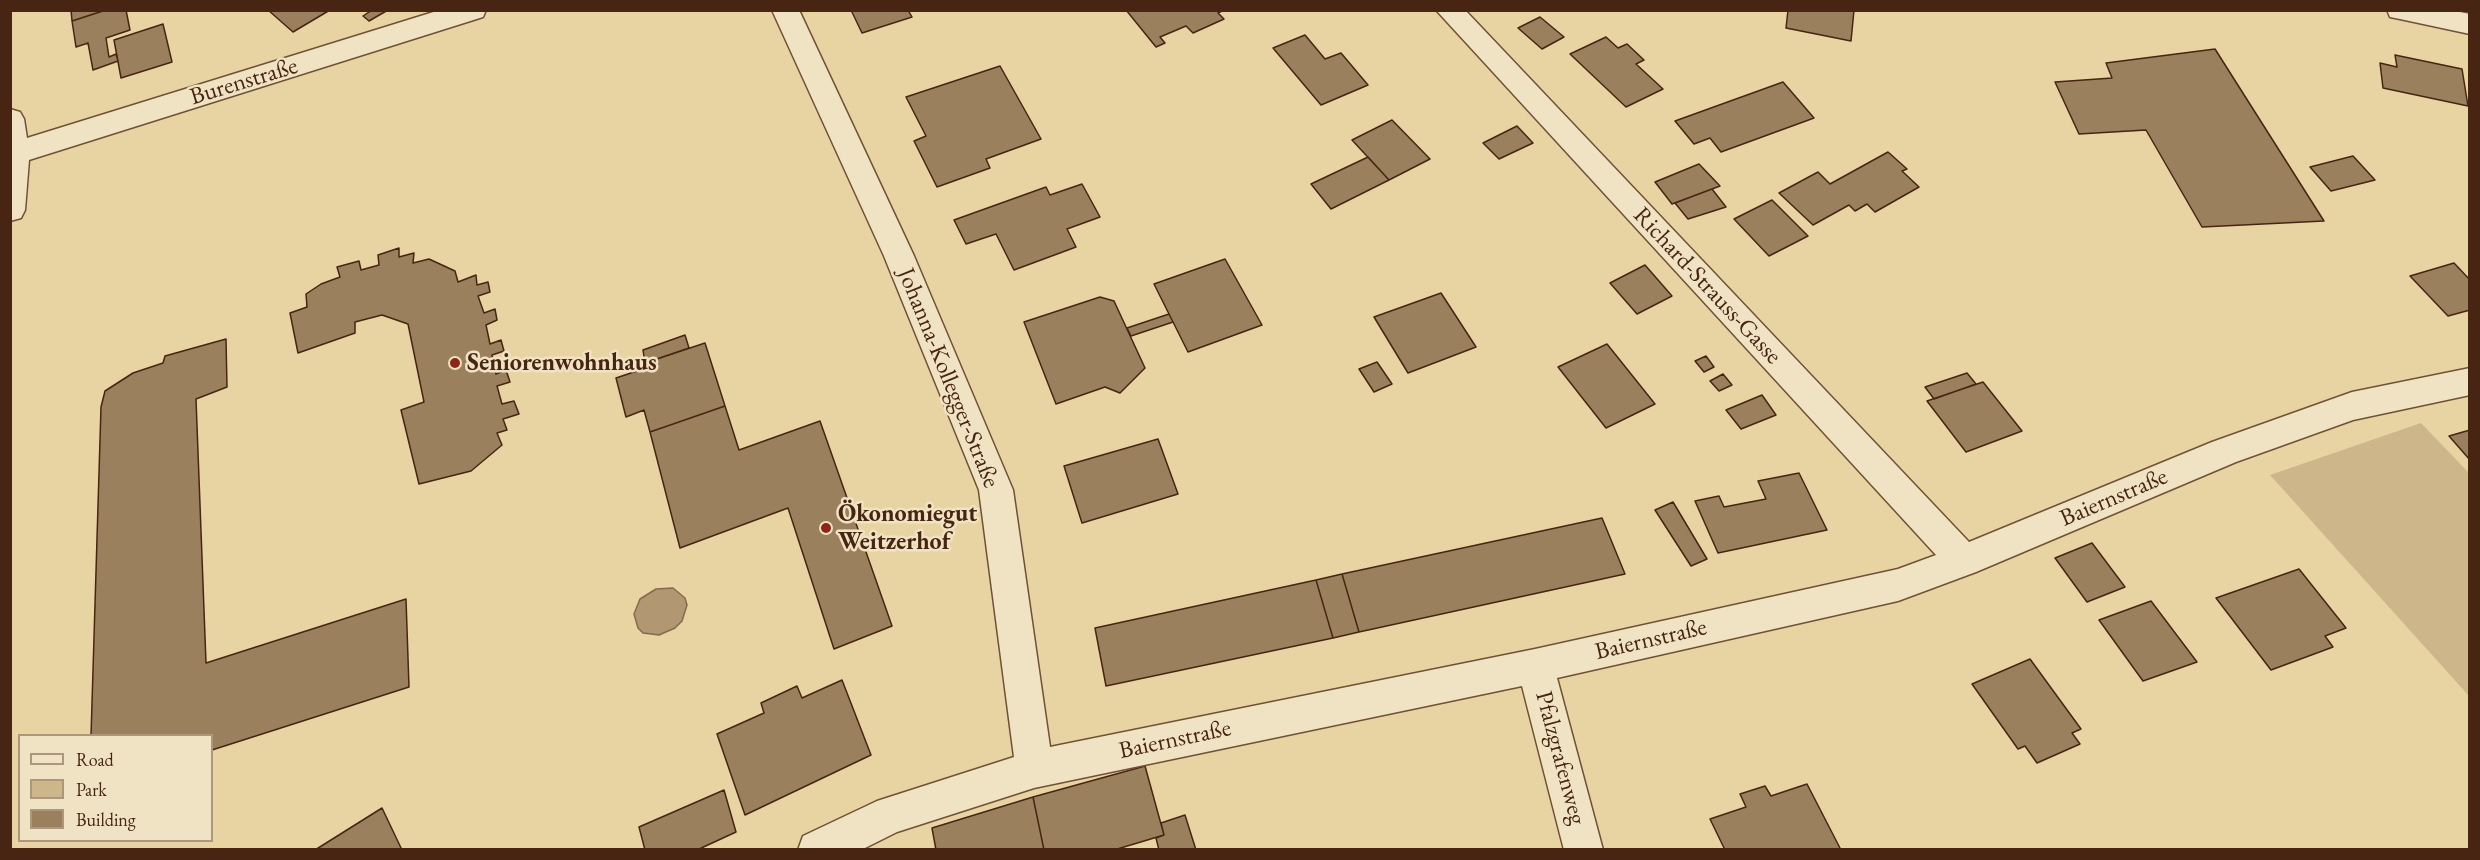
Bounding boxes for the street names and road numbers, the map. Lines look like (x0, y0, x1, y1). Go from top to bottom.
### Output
street label: Burenstraße (187, 52, 301, 112)
street label: Richard-Strauss-Gasse (1627, 201, 1787, 371)
street label: Johanna-Kollegger-Straße (891, 264, 1005, 492)
street label: Baiernstraße (2056, 462, 2172, 534)
street label: Baiernstraße (1592, 613, 1710, 667)
street label: Pfalzgrafenweg (1528, 688, 1592, 828)
street label: Baiernstraße (1116, 714, 1234, 766)

